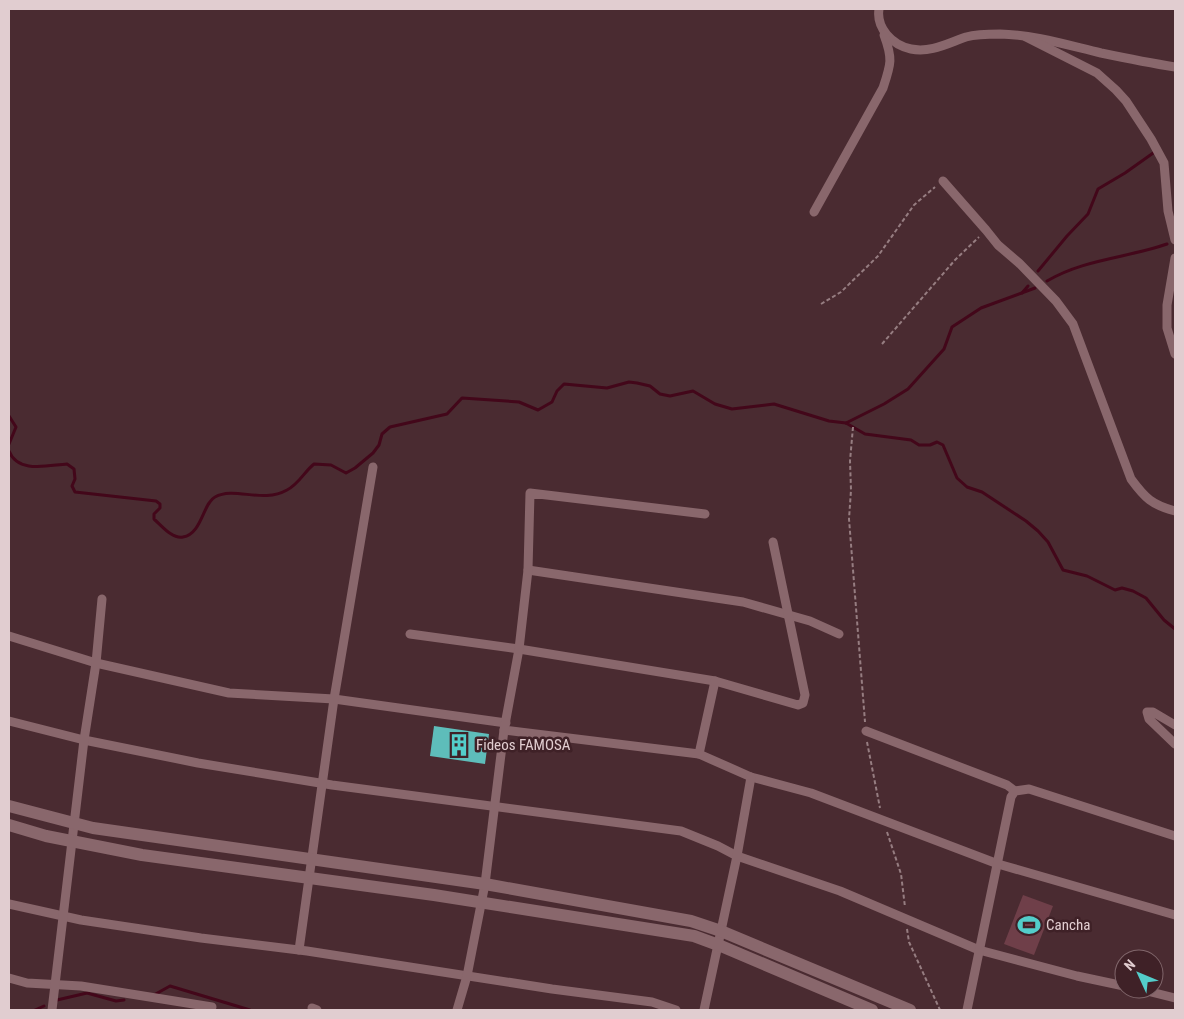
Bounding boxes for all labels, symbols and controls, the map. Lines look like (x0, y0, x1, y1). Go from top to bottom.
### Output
building icon: Fideos FAMOSA (446, 732, 472, 758)
place label: Fideos FAMOSA (476, 736, 571, 754)
sports icon: Cancha (1016, 912, 1042, 938)
place label: Cancha (1046, 916, 1090, 934)
north arrow (1114, 949, 1164, 999)
text: N (1121, 956, 1138, 974)

